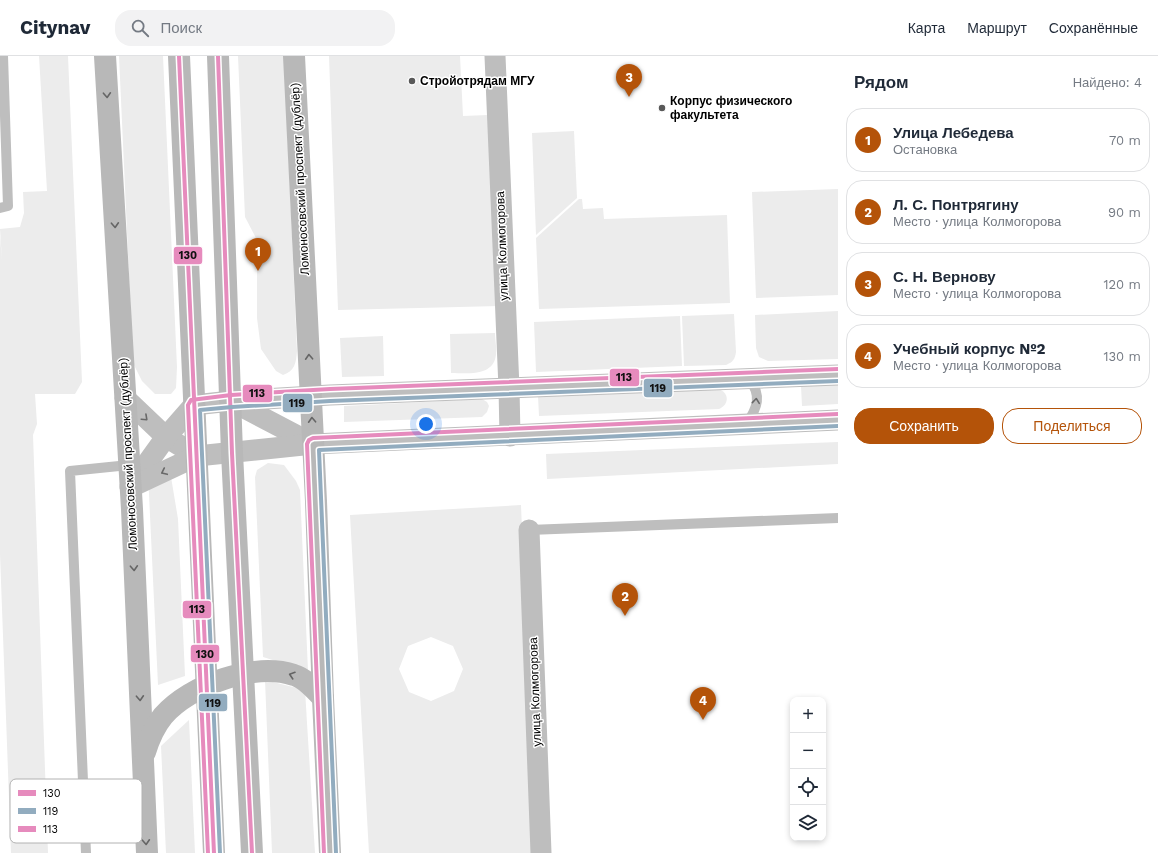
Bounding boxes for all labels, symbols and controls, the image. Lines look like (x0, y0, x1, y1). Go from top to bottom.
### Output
search box (115, 10, 395, 46)
text: Citynav (20, 16, 91, 39)
icon: search (129, 17, 151, 39)
text: Поиск (161, 19, 202, 37)
text: Карта (908, 20, 945, 36)
text: Маршрут (967, 20, 1027, 36)
text: Сохранённые (1049, 20, 1138, 36)
pin: 3 (616, 64, 642, 97)
text: Рядом (854, 72, 909, 92)
place label: Стройотрядам МГУ (420, 74, 535, 88)
text: Найдено: 4 (1073, 75, 1142, 90)
marker: Стройотрядам МГУ (407, 76, 417, 86)
street label: Ломоносовский проспект (дублёр) (288, 82, 312, 276)
one-way arrow (103, 92, 112, 98)
place label: Корпус физического факультета (670, 94, 792, 122)
marker: Корпус физического факультета (657, 103, 667, 113)
text: Улица Лебедева (893, 124, 1014, 142)
text: 1 (865, 133, 871, 148)
text: 70 m (1109, 133, 1141, 148)
text: Остановка (893, 142, 957, 157)
street label: улица Колмогорова (493, 191, 511, 301)
text: Л. С. Понтрягину (893, 196, 1019, 214)
text: 2 (864, 205, 872, 220)
text: 90 m (1108, 205, 1141, 220)
text: Место · улица Колмогорова (893, 214, 1061, 229)
one-way arrow (110, 222, 119, 228)
pin: 1 (245, 238, 271, 271)
line badge: 130 (173, 246, 203, 265)
text: 130 (179, 249, 197, 262)
text: С. Н. Вернову (893, 268, 996, 286)
text: 3 (864, 277, 872, 292)
text: 120 m (1103, 277, 1141, 292)
text: Место · улица Колмогорова (893, 286, 1061, 301)
text: Учебный корпус №2 (893, 340, 1046, 358)
text: 4 (864, 349, 872, 364)
text: 130 m (1103, 349, 1141, 364)
one-way arrow (304, 354, 313, 360)
street label: Ломоносовский проспект (дублёр) (116, 357, 140, 551)
text: Место · улица Колмогорова (893, 358, 1061, 373)
line badge: 113 (609, 368, 640, 387)
text: 113 (616, 371, 632, 384)
line badge: 119 (643, 378, 673, 398)
text: 119 (650, 382, 666, 395)
line badge: 113 (242, 384, 273, 403)
text: 113 (249, 387, 265, 400)
line badge: 119 (282, 393, 313, 413)
text: 119 (289, 397, 305, 410)
one-way arrow (751, 398, 760, 405)
button: Сохранить (854, 408, 994, 444)
button: Поделиться (1002, 408, 1142, 444)
one-way arrow (140, 413, 148, 420)
your location (416, 414, 436, 434)
one-way arrow (308, 417, 316, 423)
one-way arrow (160, 467, 168, 475)
one-way arrow (130, 565, 139, 571)
pin: 2 (612, 583, 638, 616)
line badge: 113 (182, 600, 212, 619)
text: 113 (189, 603, 205, 616)
street label: улица Колмогорова (526, 637, 544, 747)
line badge: 130 (190, 644, 220, 663)
text: 130 (196, 648, 214, 661)
one-way arrow (288, 671, 295, 680)
pin: 4 (690, 687, 716, 720)
line badge: 119 (198, 693, 228, 712)
one-way arrow (136, 695, 145, 701)
text: 119 (205, 697, 221, 710)
map controls (790, 697, 826, 841)
button: + (790, 697, 826, 733)
button: − (790, 733, 826, 769)
button: locate (790, 769, 826, 805)
legend (10, 779, 142, 843)
text: 130 (43, 787, 61, 800)
text: 119 (43, 805, 59, 818)
button: layers (790, 805, 826, 841)
text: 113 (43, 823, 58, 836)
one-way arrow (142, 839, 151, 845)

